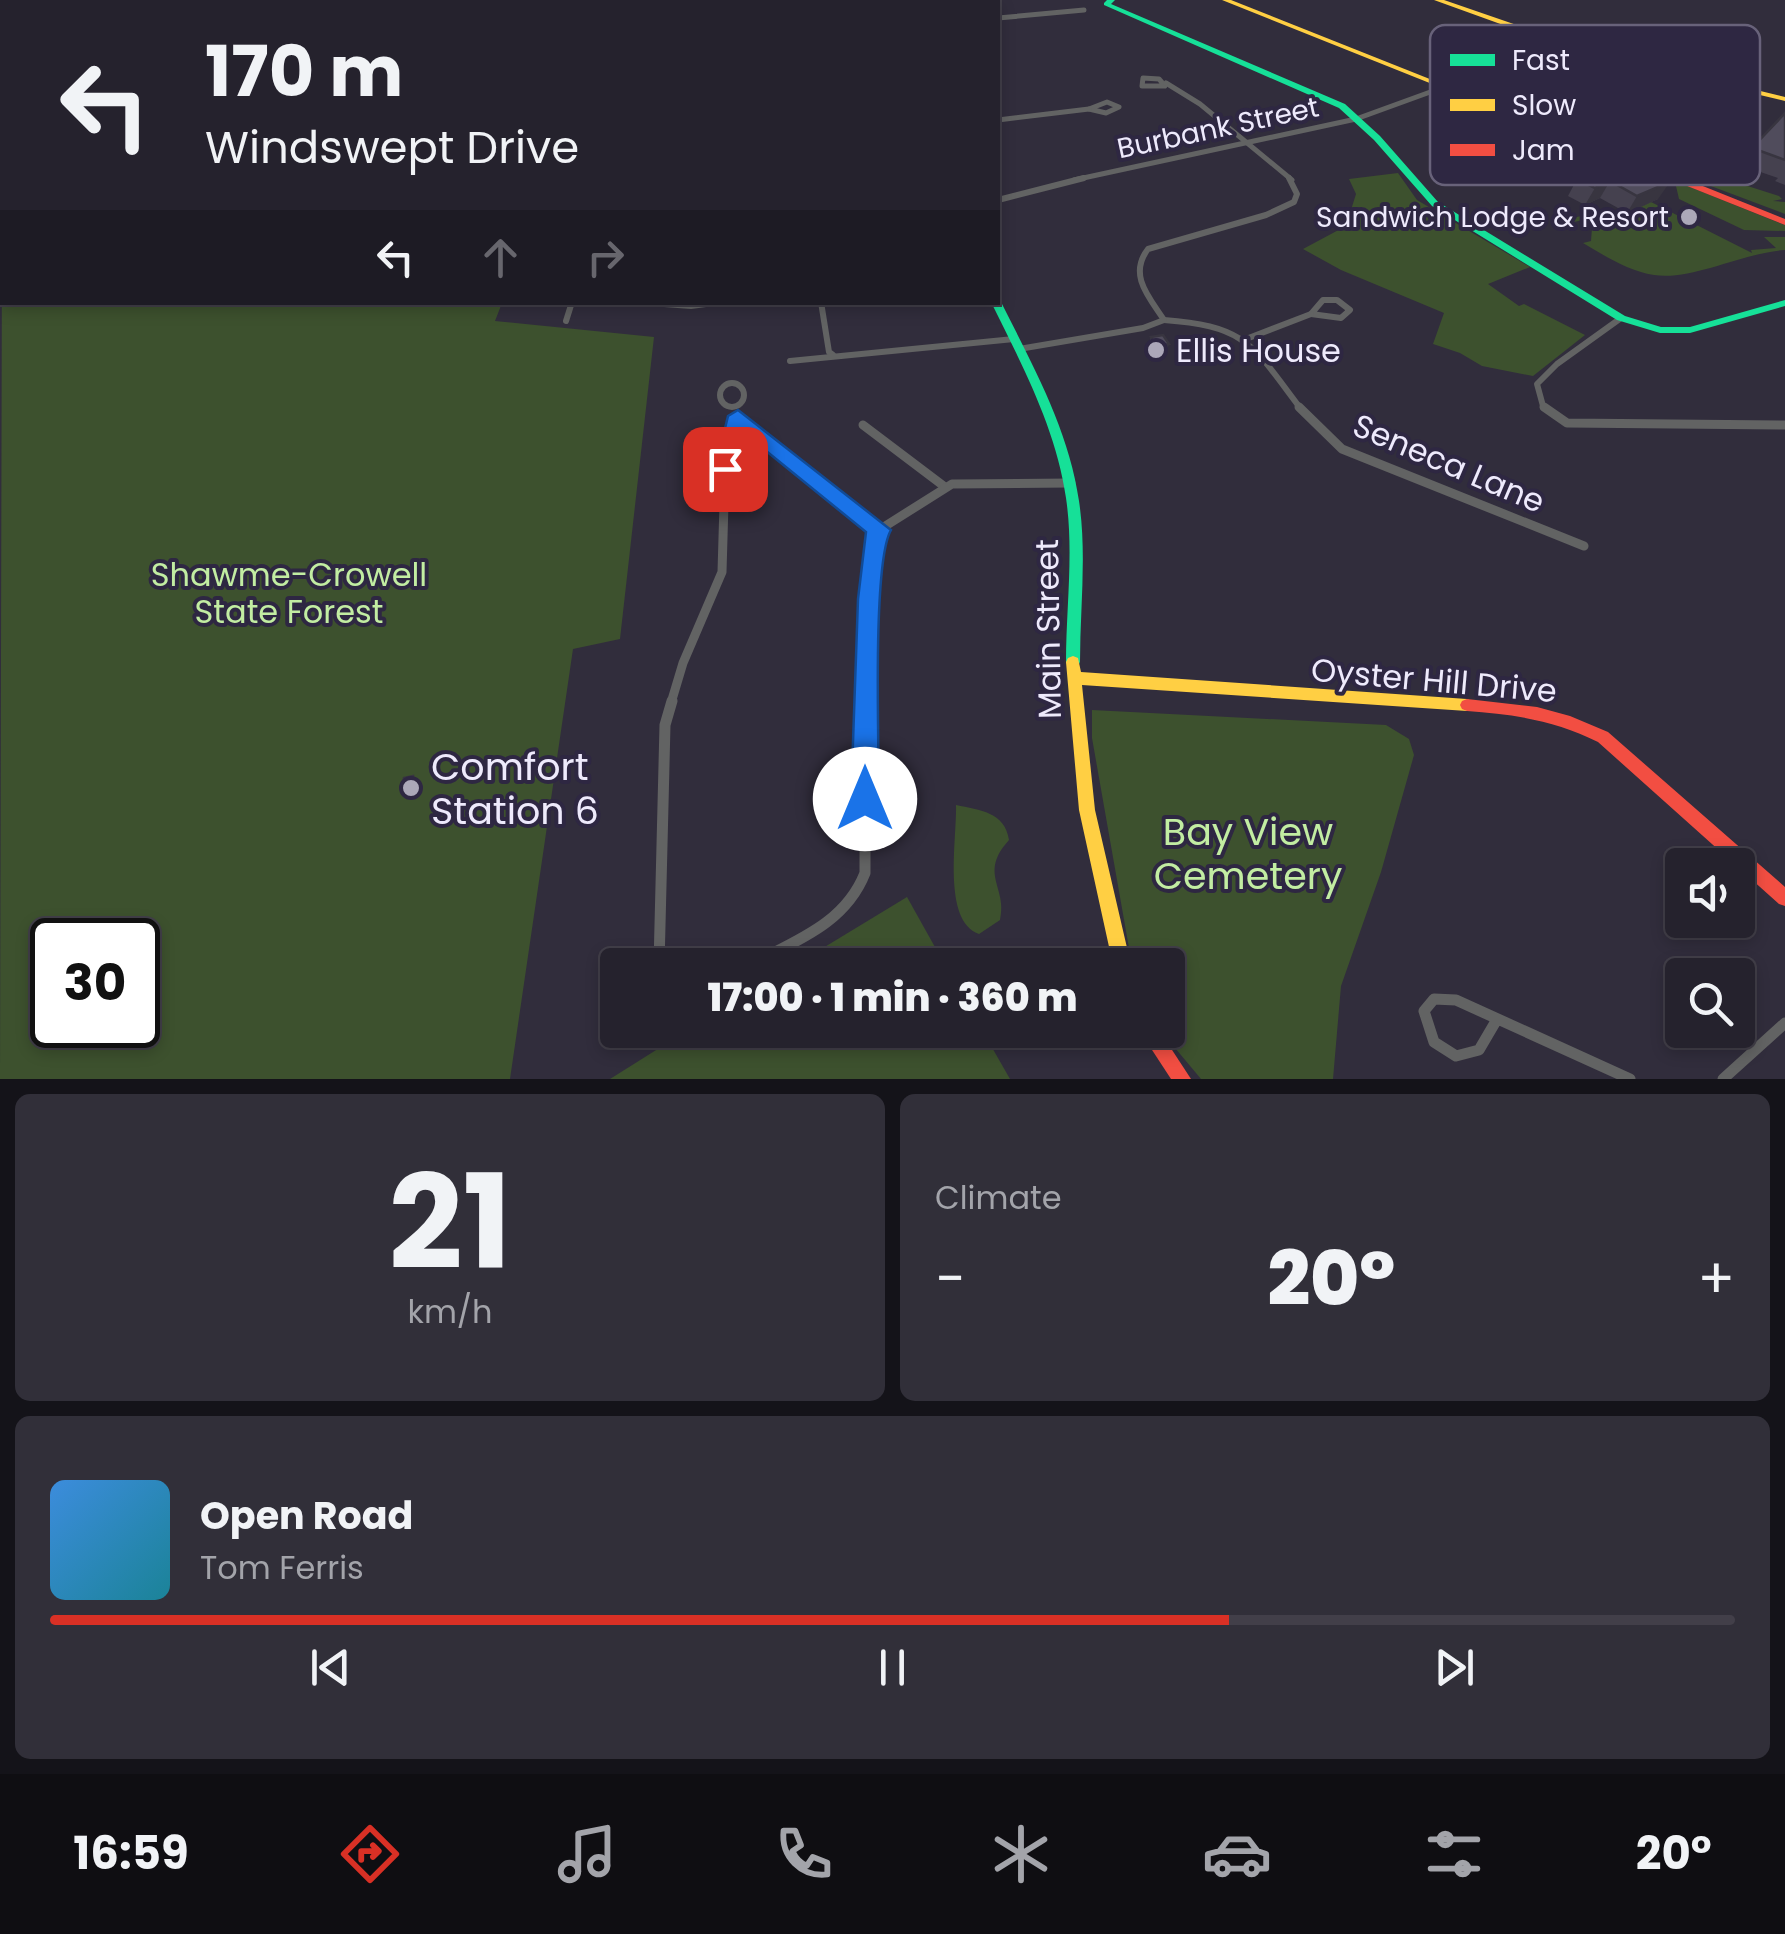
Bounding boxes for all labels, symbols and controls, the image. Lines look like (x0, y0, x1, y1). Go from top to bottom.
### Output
text: 170 m (205, 22, 403, 121)
legend (1430, 25, 1760, 185)
icon: left (40, 40, 170, 170)
text: Fast (1512, 41, 1570, 80)
text: Slow (1512, 86, 1576, 125)
street label: Burbank Street (1114, 88, 1322, 168)
text: Windswept Drive (205, 116, 579, 179)
text: Jam (1512, 131, 1575, 170)
place label: Sandwich Lodge & Resort (1316, 198, 1669, 237)
marker: Sandwich Lodge & Resort (1678, 206, 1700, 228)
icon: left (368, 230, 423, 285)
icon: ahead (473, 230, 528, 285)
icon: right (578, 230, 633, 285)
place label: Ellis House (1176, 328, 1341, 373)
marker: Ellis House (1145, 339, 1167, 361)
street label: Seneca Lane (1346, 402, 1552, 524)
pin (683, 427, 768, 512)
icon: arrive (698, 442, 753, 497)
street label: Main Street (1024, 539, 1072, 719)
park label: Shawme-Crowell State Forest (151, 552, 427, 634)
street label: Oyster Hill Drive (1309, 647, 1559, 713)
place label: Comfort Station 6 (431, 740, 599, 837)
position arrow (813, 747, 917, 851)
marker: Comfort Station 6 (400, 777, 422, 799)
park label: Bay View Cemetery (1154, 805, 1342, 902)
map controls (1665, 848, 1755, 1048)
button: sound (1665, 848, 1755, 938)
speed limit sign: 30 (30, 918, 160, 1048)
button: search (1665, 958, 1755, 1048)
text: 17:00 · 1 min · 360 m (707, 971, 1078, 1024)
text: 21 (388, 1131, 512, 1314)
text: Climate (935, 1175, 1062, 1220)
text: 20° (1267, 1226, 1395, 1331)
text: − (935, 1240, 965, 1317)
text: + (1697, 1240, 1735, 1317)
text: km/h (407, 1289, 493, 1334)
text: Open Road (200, 1489, 413, 1542)
text: Tom Ferris (200, 1545, 364, 1590)
icon: previous (303, 1640, 358, 1695)
icon: pause (865, 1640, 920, 1695)
icon: next (1427, 1640, 1482, 1695)
icon: directions (335, 1819, 405, 1889)
icon: music (552, 1819, 622, 1889)
icon: phone (769, 1819, 839, 1889)
icon: climate (986, 1819, 1056, 1889)
icon: car (1202, 1819, 1272, 1889)
icon: filters (1419, 1819, 1489, 1889)
text: 16:59 (73, 1822, 189, 1885)
text: 20° (1636, 1822, 1712, 1885)

